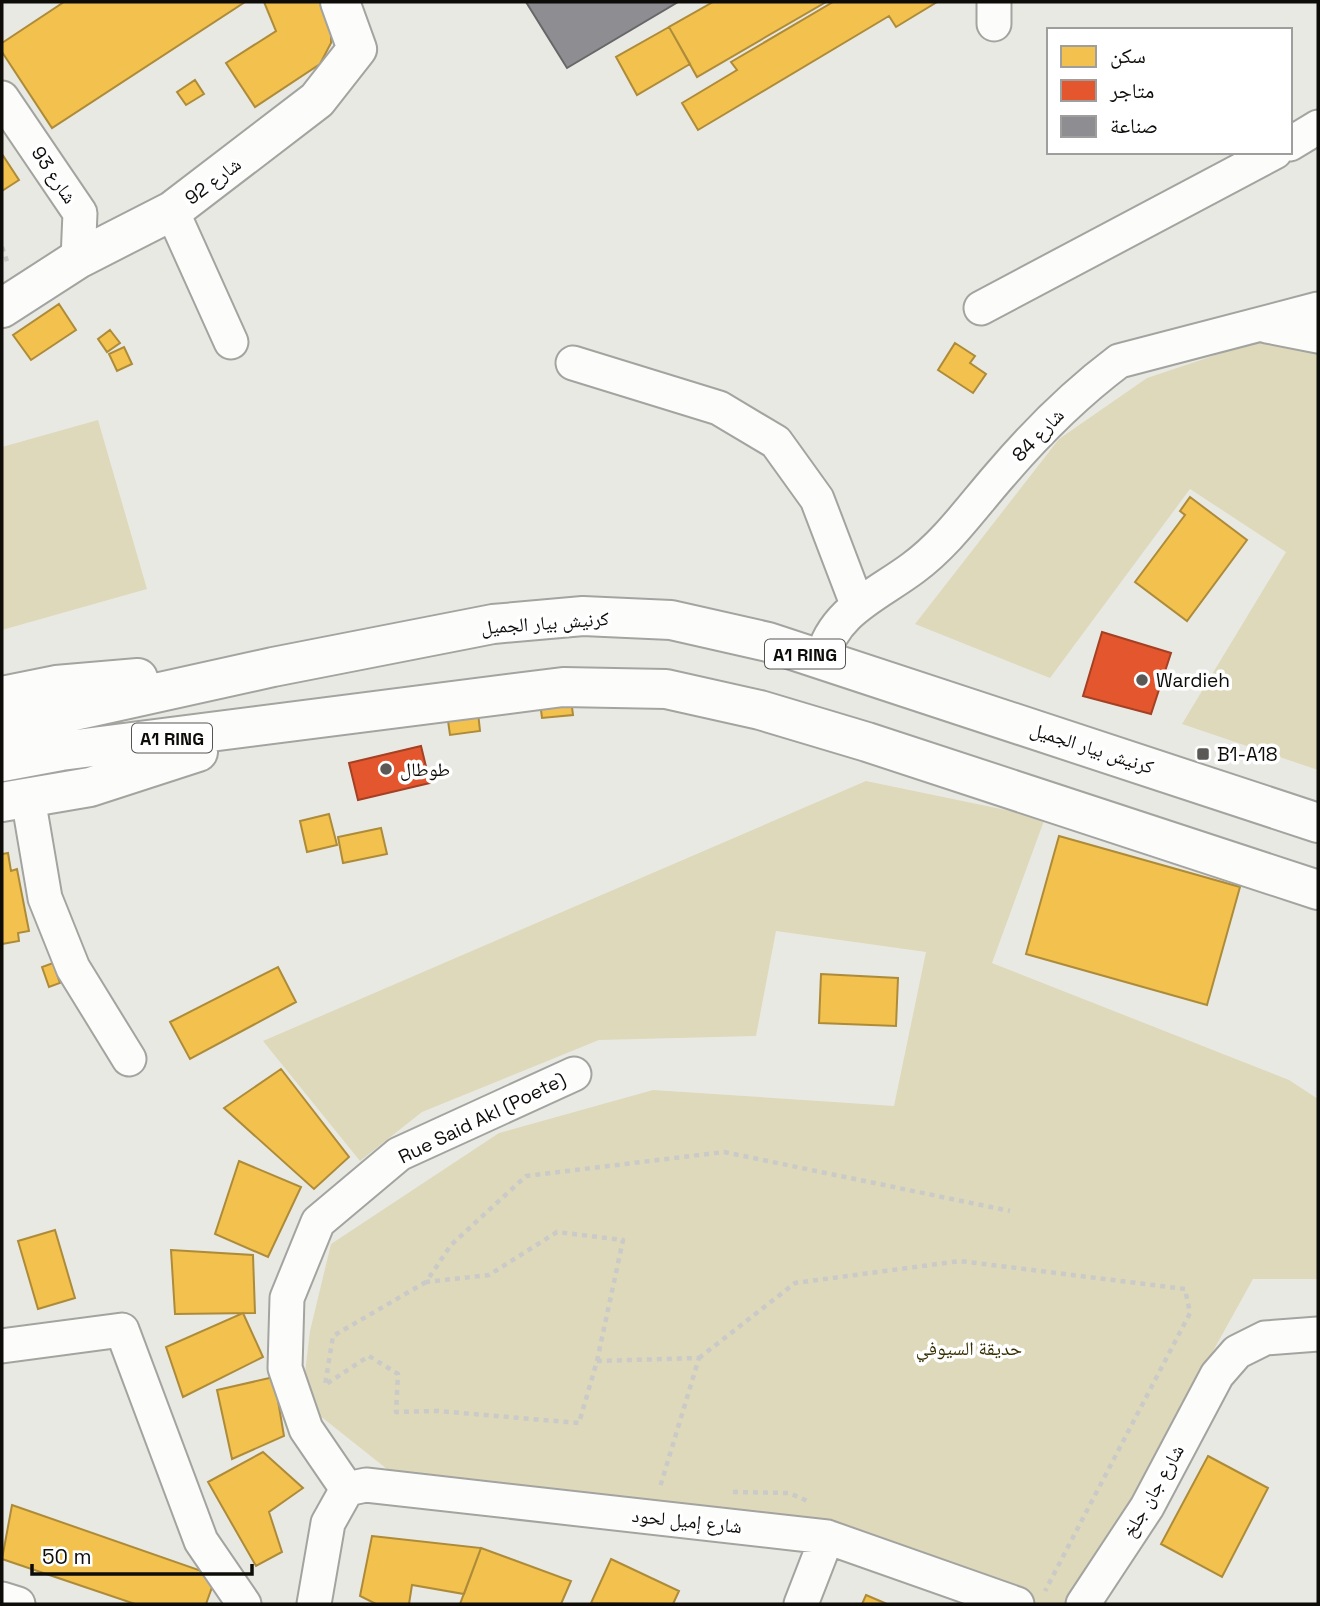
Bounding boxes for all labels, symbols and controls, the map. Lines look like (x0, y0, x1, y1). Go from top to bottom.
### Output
legend (1047, 28, 1292, 154)
text: سكن (1110, 42, 1146, 69)
text: متاجر (1109, 77, 1154, 104)
text: صناعة (1110, 112, 1158, 139)
street label: شارع 93 (26, 141, 82, 209)
street label: شارع 92 (180, 152, 246, 210)
street label: شارع 84 (1007, 403, 1069, 467)
street label: كرنيش بيار الجميل (480, 606, 610, 640)
road number: A1 RING (765, 640, 845, 668)
place label: Wardieh (1156, 668, 1230, 693)
marker: Wardieh (1134, 672, 1150, 688)
street label: كرنيش بيار الجميل (1027, 716, 1157, 780)
road number: A1 RING (132, 724, 212, 752)
place label: B1-A18 (1217, 742, 1278, 767)
marker: B1-A18 (1195, 746, 1211, 762)
place label: طوطال (400, 757, 450, 782)
marker: طوطال (378, 761, 394, 777)
street label: Rue Said Akl (Poete) (394, 1067, 570, 1169)
park label: حديقة السيوفي (916, 1336, 1022, 1363)
street label: شارع جان جلخ (1116, 1440, 1190, 1542)
street label: شارع إميل لحود (631, 1503, 743, 1540)
scale bar (32, 1532, 252, 1576)
text: 50 m (42, 1543, 92, 1570)

